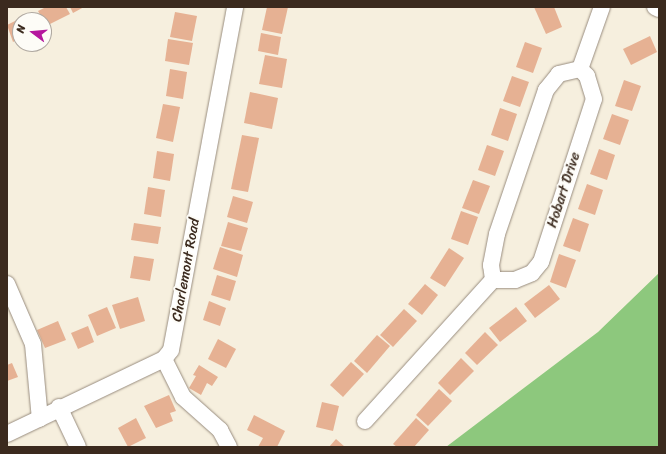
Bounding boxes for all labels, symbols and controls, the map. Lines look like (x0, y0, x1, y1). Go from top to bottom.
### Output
north arrow (12, 12, 52, 52)
text: N (11, 23, 31, 35)
street label: Hobart Drive (544, 150, 584, 230)
street label: Charlemont Road (169, 217, 203, 323)

